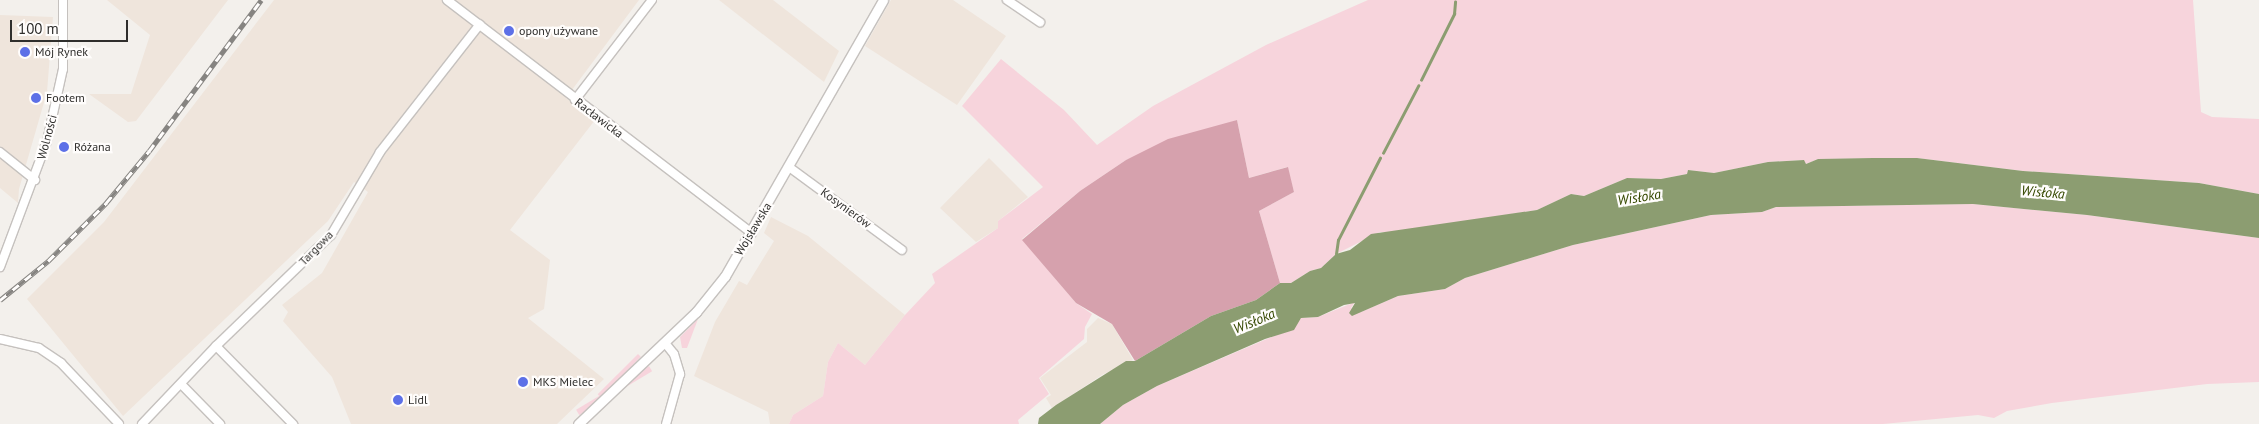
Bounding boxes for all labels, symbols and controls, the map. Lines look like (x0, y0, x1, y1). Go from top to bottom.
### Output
scale bar (12, 10, 130, 42)
text: 100 m (18, 19, 59, 38)
place label: opony używane (519, 24, 599, 38)
marker: opony używane (503, 25, 515, 37)
place label: Mój Rynek (35, 45, 88, 59)
marker: Mój Rynek (19, 46, 31, 58)
place label: Footem (46, 91, 85, 105)
marker: Footem (30, 92, 42, 104)
street label: Racławicka (572, 95, 626, 141)
street label: Wolności (34, 113, 60, 161)
place label: Różana (74, 140, 111, 154)
marker: Różana (58, 141, 70, 153)
water label: Wisłoka (2020, 182, 2066, 202)
street label: Kosynierów (818, 185, 874, 231)
water label: Wisłoka (1616, 185, 1662, 209)
street label: Wojsławska (732, 200, 774, 258)
street label: Targowa (296, 228, 336, 268)
water label: Wisłoka (1231, 305, 1277, 337)
place label: MKS Mielec (533, 375, 593, 389)
marker: MKS Mielec (517, 376, 529, 388)
place label: Lidl (408, 393, 427, 407)
marker: Lidl (392, 394, 404, 406)

